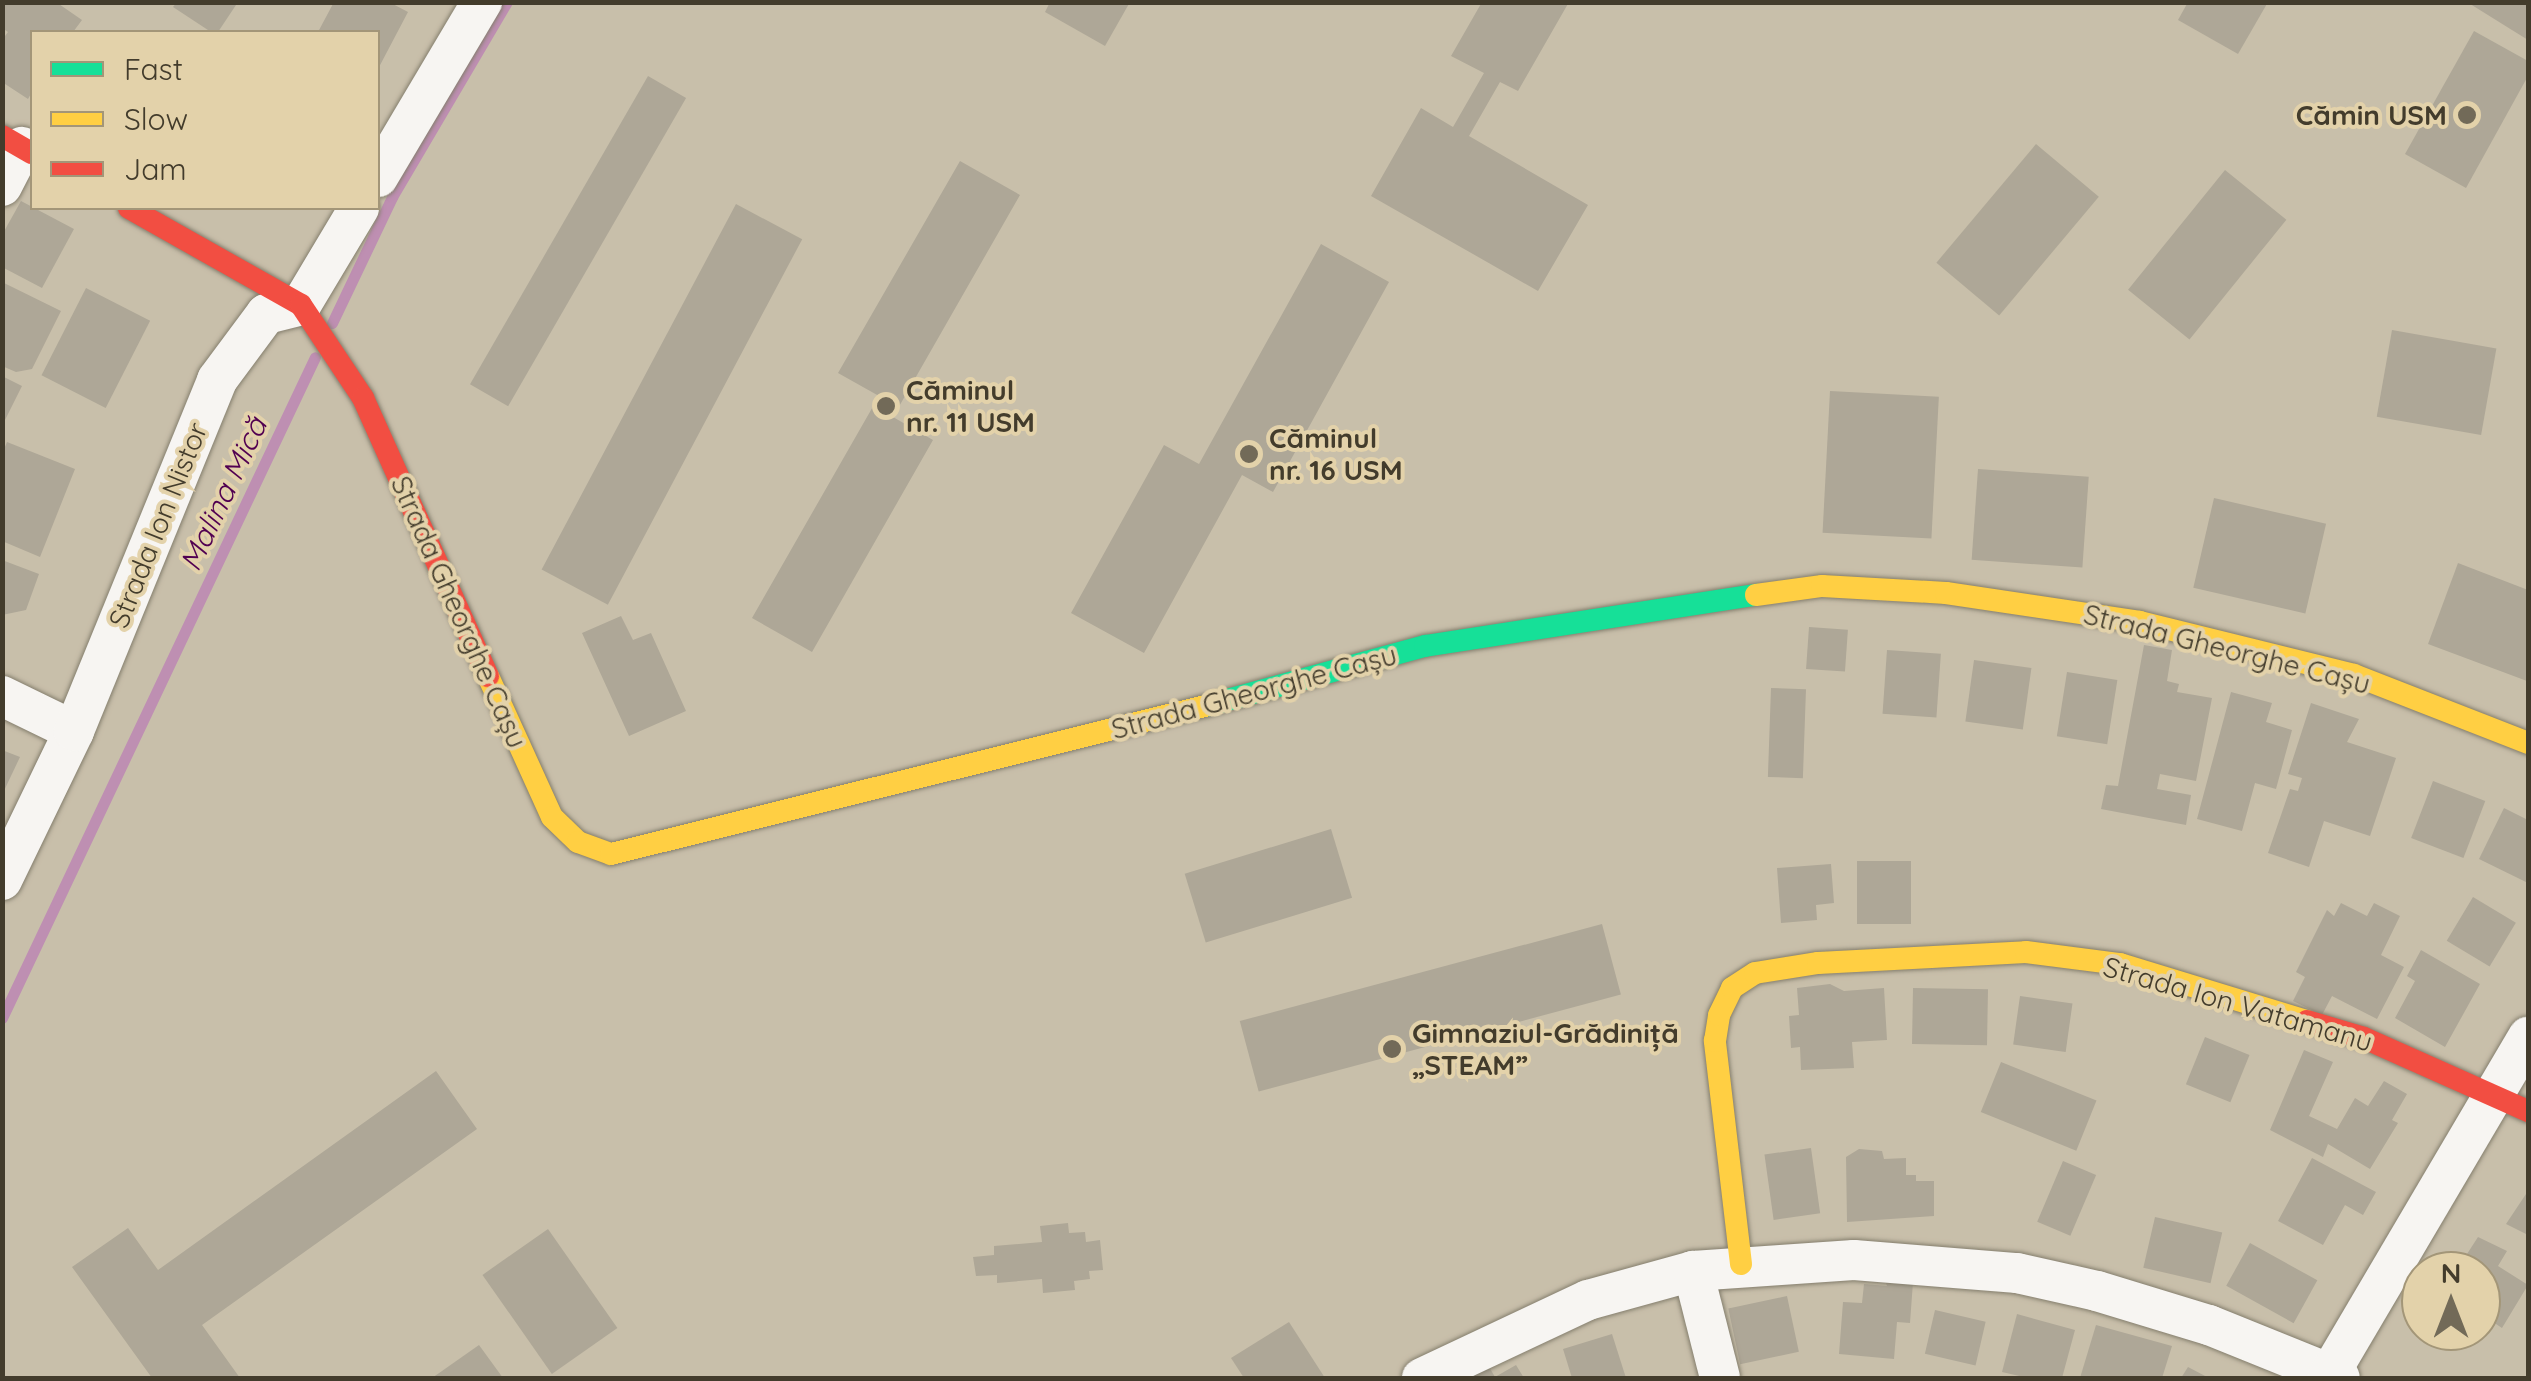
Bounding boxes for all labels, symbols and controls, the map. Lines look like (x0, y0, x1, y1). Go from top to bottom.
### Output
legend (30, 30, 380, 210)
text: Fast (124, 50, 183, 88)
place label: Cămin USM (2296, 98, 2447, 132)
text: Slow (124, 100, 188, 138)
marker: Cămin USM (2456, 104, 2478, 126)
text: Jam (124, 150, 187, 188)
place label: Căminul nr. 11 USM (906, 373, 1035, 439)
marker: Căminul nr. 11 USM (875, 395, 897, 417)
water label: Malina Mică (172, 412, 274, 576)
street label: Strada Ion Nistor (101, 417, 215, 633)
place label: Căminul nr. 16 USM (1269, 421, 1403, 487)
marker: Căminul nr. 16 USM (1238, 443, 1260, 465)
street label: Strada Gheorghe Cașu (384, 471, 534, 753)
street label: Strada Gheorghe Cașu (2080, 597, 2374, 701)
street label: Strada Gheorghe Cașu (1108, 638, 1400, 746)
street label: Strada Ion Vatamanu (2100, 950, 2376, 1058)
place label: Gimnaziul-Grădiniță „STEAM” (1412, 1016, 1679, 1082)
marker: Gimnaziul-Grădiniță „STEAM” (1381, 1038, 1403, 1060)
north arrow (2401, 1251, 2501, 1351)
text: N (2441, 1255, 2461, 1290)

